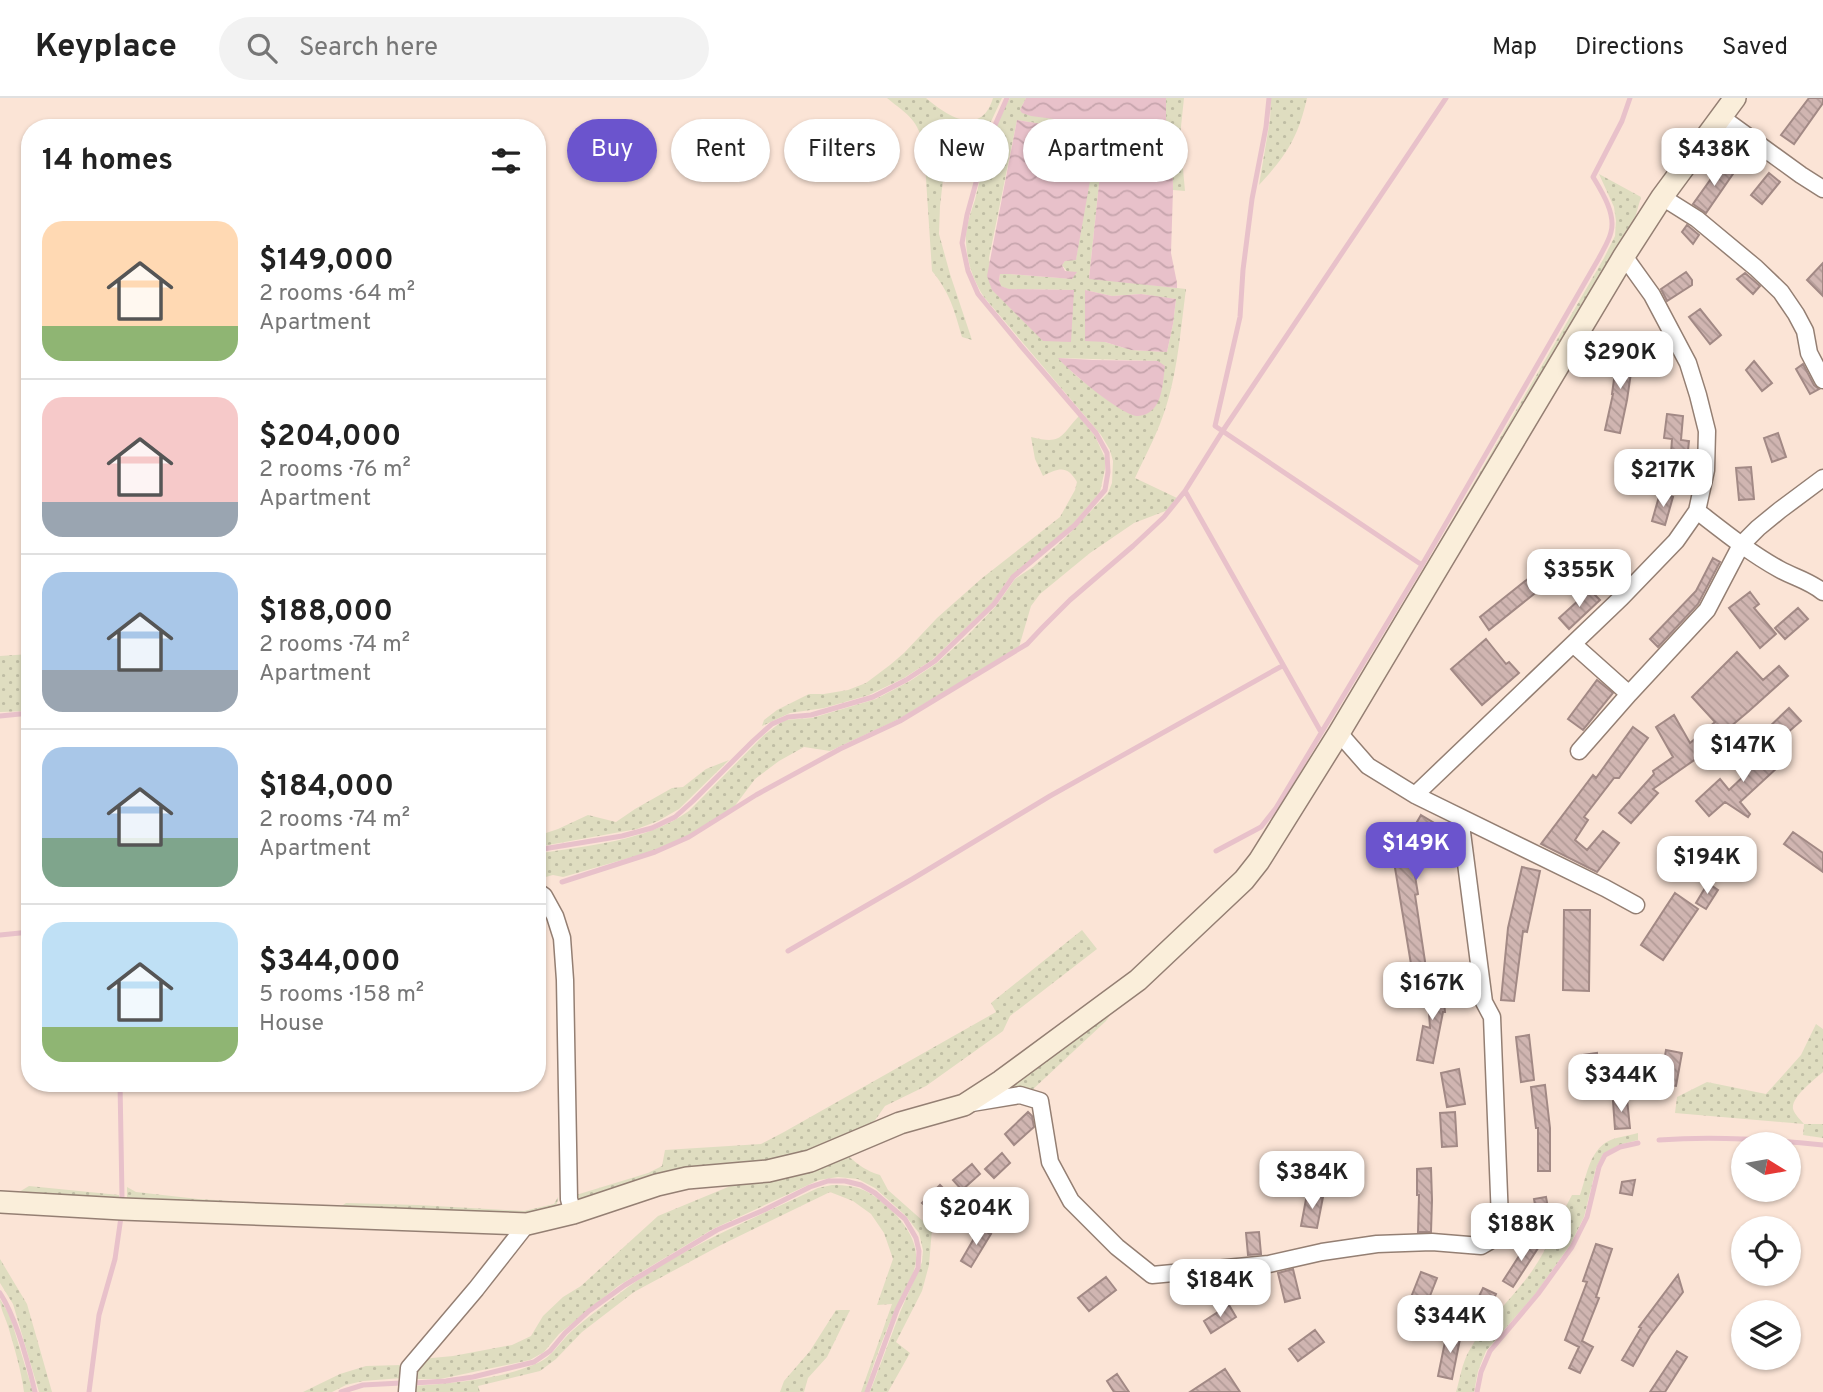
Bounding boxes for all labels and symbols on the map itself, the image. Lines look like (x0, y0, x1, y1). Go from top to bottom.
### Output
pin: $438K (1665, 129, 1763, 188)
pin: $290K (1571, 331, 1669, 391)
pin: $217K (1614, 450, 1712, 509)
pin: $355K (1530, 550, 1628, 609)
pin: $147K (1694, 724, 1792, 784)
pin: $149K (1367, 822, 1465, 882)
pin: $194K (1658, 836, 1756, 896)
pin: $167K (1383, 962, 1481, 1022)
pin: $344K (1572, 1054, 1670, 1114)
north arrow (1731, 1132, 1801, 1202)
pin: $384K (1263, 1152, 1361, 1211)
pin: $204K (927, 1188, 1025, 1247)
pin: $188K (1472, 1204, 1570, 1263)
pin: $184K (1171, 1260, 1269, 1319)
pin: $344K (1401, 1296, 1499, 1355)

